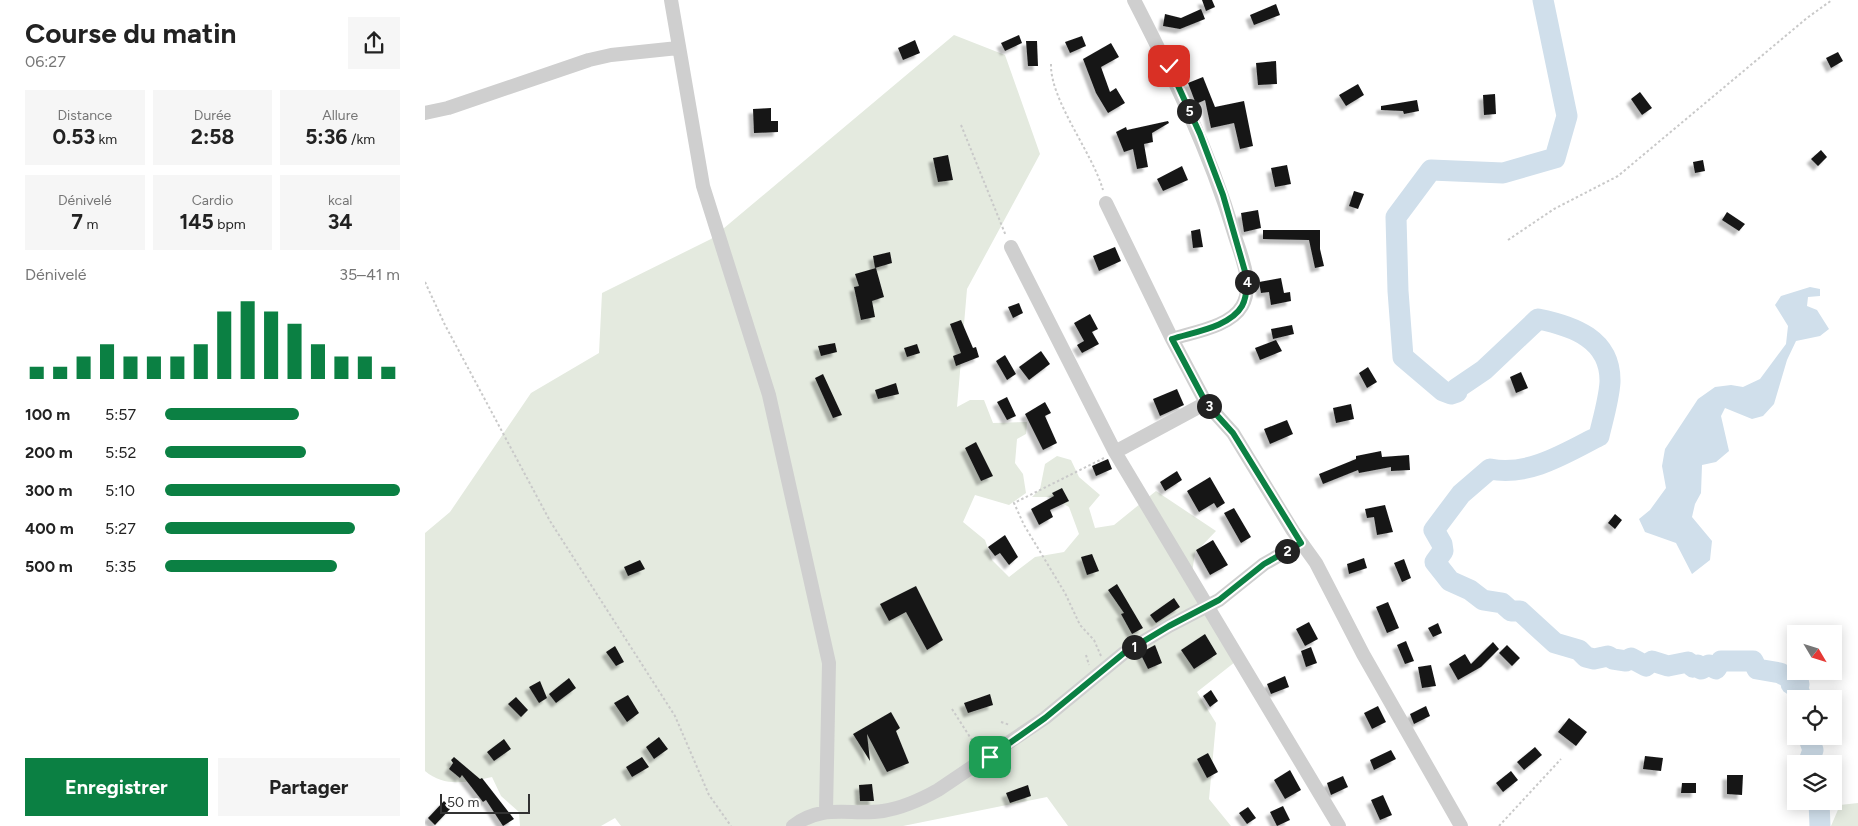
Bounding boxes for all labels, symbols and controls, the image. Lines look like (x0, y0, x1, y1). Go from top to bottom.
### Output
text: Course du matin (25, 16, 236, 50)
button: share (348, 17, 400, 69)
pin (1148, 45, 1190, 87)
text: 06:27 (25, 52, 66, 71)
icon: check (1155, 52, 1183, 80)
pin: 5 (1177, 98, 1201, 124)
text: 5 (1185, 103, 1194, 120)
text: Distance (57, 107, 112, 124)
text: Durée (194, 107, 231, 124)
text: Allure (322, 107, 358, 124)
text: 0.53 (52, 124, 95, 149)
text: 2:58 (191, 124, 234, 149)
text: 5:36 (305, 124, 348, 149)
text: km (95, 131, 117, 148)
text: /km (348, 131, 375, 148)
text: Dénivelé (58, 192, 112, 209)
text: Cardio (192, 192, 233, 209)
text: kcal (328, 192, 352, 209)
text: 7 (71, 209, 83, 234)
text: 145 (179, 209, 214, 234)
text: 34 (328, 209, 353, 234)
text: m (83, 216, 98, 233)
text: bpm (214, 216, 246, 233)
text: Dénivelé (25, 265, 87, 284)
text: 35–41 m (339, 265, 400, 284)
pin: 4 (1235, 270, 1259, 294)
text: 4 (1243, 274, 1252, 291)
pin: 3 (1197, 394, 1221, 418)
text: 3 (1206, 398, 1213, 415)
text: 100 m (25, 405, 70, 424)
text: 5:57 (105, 405, 136, 424)
text: 200 m (25, 443, 73, 462)
text: 5:52 (105, 443, 136, 462)
text: 300 m (25, 481, 72, 500)
text: 5:10 (105, 481, 135, 500)
text: 400 m (25, 519, 74, 538)
text: 5:27 (105, 519, 136, 538)
pin: 2 (1275, 538, 1299, 564)
text: 2 (1283, 543, 1292, 560)
text: 500 m (25, 557, 73, 576)
text: 5:35 (105, 557, 136, 576)
north arrow (1787, 625, 1843, 680)
map controls (1787, 625, 1842, 810)
pin: 1 (1121, 634, 1147, 660)
text: 1 (1132, 639, 1137, 656)
button: locate (1787, 690, 1842, 745)
pin (969, 736, 1011, 778)
icon: arrive (976, 743, 1004, 771)
button: layers (1787, 755, 1842, 810)
button: Enregistrer (25, 758, 208, 816)
button: Partager (218, 758, 400, 816)
scale bar (440, 791, 530, 814)
text: 50 m (447, 794, 479, 811)

